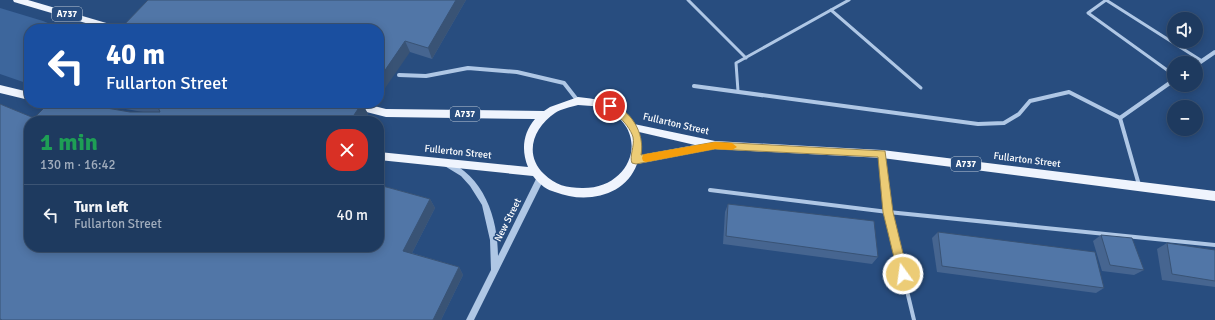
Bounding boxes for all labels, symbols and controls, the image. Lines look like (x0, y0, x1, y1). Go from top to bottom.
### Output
road number: A737 (52, 7, 82, 21)
map controls (1167, 12, 1203, 136)
button: sound (1167, 12, 1203, 48)
text: 40 m (106, 38, 165, 72)
icon: left (40, 40, 92, 92)
button: + (1167, 56, 1203, 92)
text: Fullarton Street (106, 72, 227, 94)
pin (593, 89, 627, 123)
icon: arrive (599, 95, 621, 117)
button: − (1167, 100, 1203, 136)
road number: A737 (450, 107, 480, 121)
street label: Fullarton Street (642, 111, 711, 138)
text: 1 min (40, 127, 98, 157)
button: close (326, 129, 368, 171)
street label: Fullerton Street (424, 143, 493, 162)
street label: Fullarton Street (993, 150, 1062, 170)
text: 130 m · 16:42 (40, 157, 116, 173)
road number: A737 (951, 157, 981, 171)
street label: New Street (492, 196, 524, 244)
text: Turn left (74, 198, 128, 216)
icon: left (40, 204, 62, 226)
text: 40 m (337, 206, 368, 224)
text: Fullarton Street (74, 216, 162, 232)
position arrow (882, 253, 924, 295)

